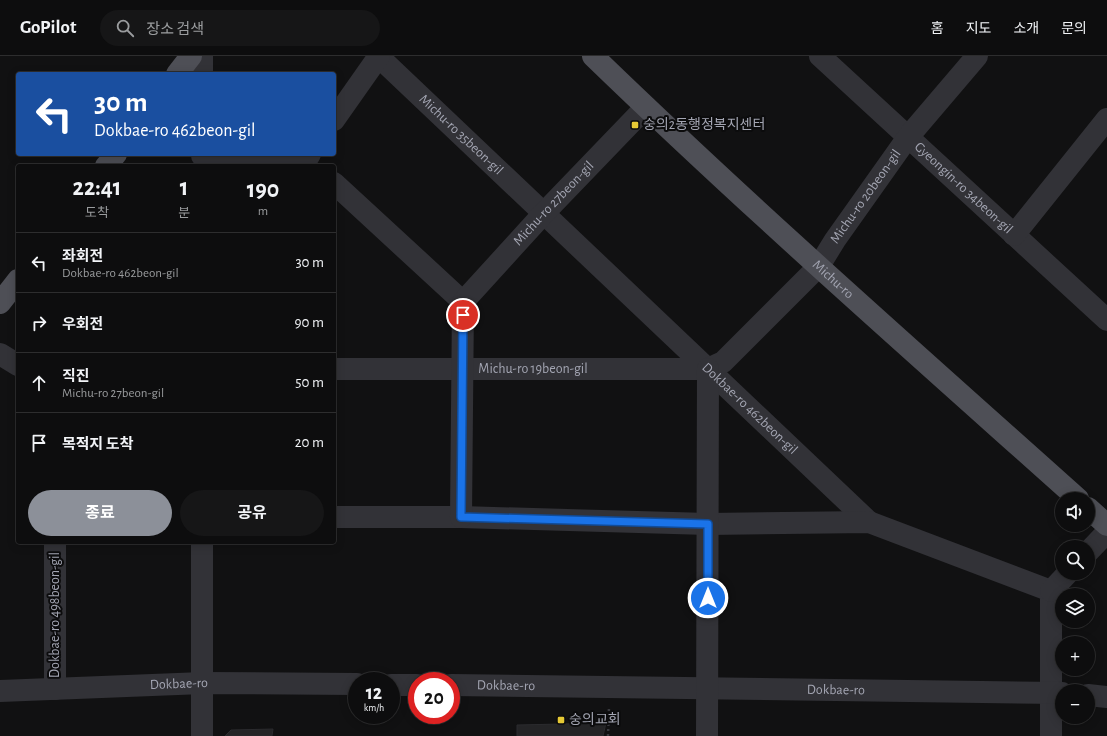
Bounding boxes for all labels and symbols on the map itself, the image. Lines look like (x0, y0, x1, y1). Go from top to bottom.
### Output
street label: Michu-ro 35beon-gil (416, 92, 506, 178)
place label: 숭의2동행정복지센터 (643, 117, 765, 132)
marker: 숭의2동행정복지센터 (630, 120, 640, 130)
street label: Gyeongin-ro 34beon-gil (912, 140, 1015, 236)
street label: Michu-ro 20beon-gil (828, 147, 904, 246)
street label: Michu-ro 27beon-gil (511, 159, 597, 248)
street label: Michu-ro (810, 258, 856, 302)
pin (446, 298, 480, 332)
street label: Dokbae-ro 462beon-gil (699, 360, 800, 457)
street label: Michu-ro 19beon-gil (478, 362, 588, 376)
street label: Dokbae-ro 498beon-gil (48, 552, 62, 678)
position arrow (687, 577, 729, 619)
speed limit sign: 20 (408, 672, 460, 724)
street label: Dokbae-ro (150, 676, 208, 692)
street label: Dokbae-ro (477, 678, 535, 693)
street label: Dokbae-ro (807, 683, 865, 697)
place label: 숭의교회 (569, 712, 621, 727)
marker: 숭의교회 (556, 715, 566, 725)

